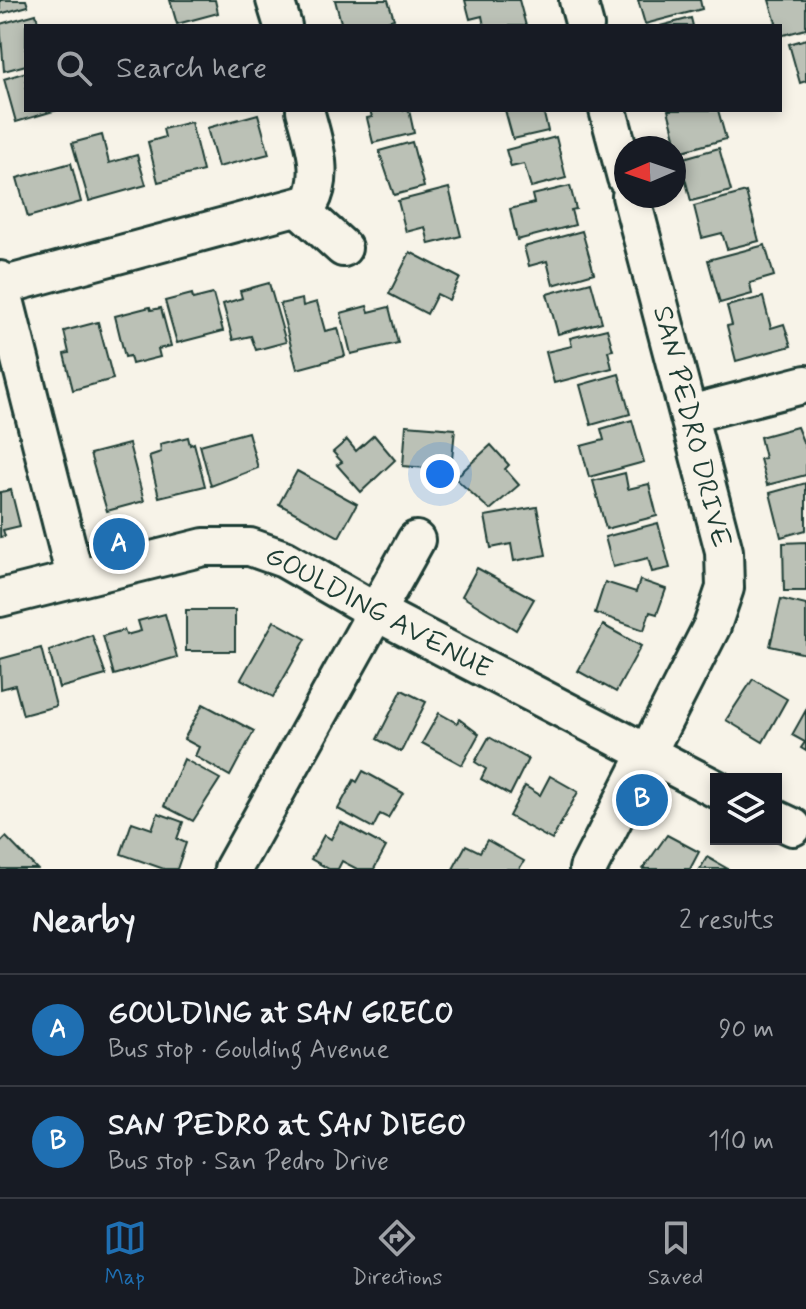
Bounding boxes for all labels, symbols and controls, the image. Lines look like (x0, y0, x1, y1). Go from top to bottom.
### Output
search box (24, 24, 782, 112)
icon: search (52, 46, 96, 90)
text: Search here (116, 49, 267, 88)
north arrow (614, 136, 686, 208)
street label: SAN PEDRO DRIVE (643, 302, 739, 552)
your location (420, 454, 460, 494)
pin: A (93, 514, 145, 574)
street label: GOULDING AVENUE (258, 537, 498, 689)
pin: B (616, 770, 668, 830)
map controls (710, 773, 782, 845)
button: layers (710, 773, 782, 845)
text: Nearby (32, 899, 136, 944)
text: 2 results (679, 904, 774, 938)
text: GOULDING at SAN GRECO (108, 994, 454, 1033)
text: A (49, 1013, 67, 1047)
text: 90 m (719, 1013, 774, 1047)
text: Bus stop · Goulding Avenue (108, 1033, 389, 1067)
text: SAN PEDRO at SAN DIEGO (108, 1106, 466, 1145)
text: B (50, 1125, 66, 1159)
text: 110 m (708, 1125, 774, 1159)
text: Bus stop · San Pedro Drive (108, 1145, 389, 1179)
tab: Map (103, 1216, 147, 1292)
tab: Directions (352, 1216, 442, 1292)
tab: Saved (648, 1216, 703, 1292)

